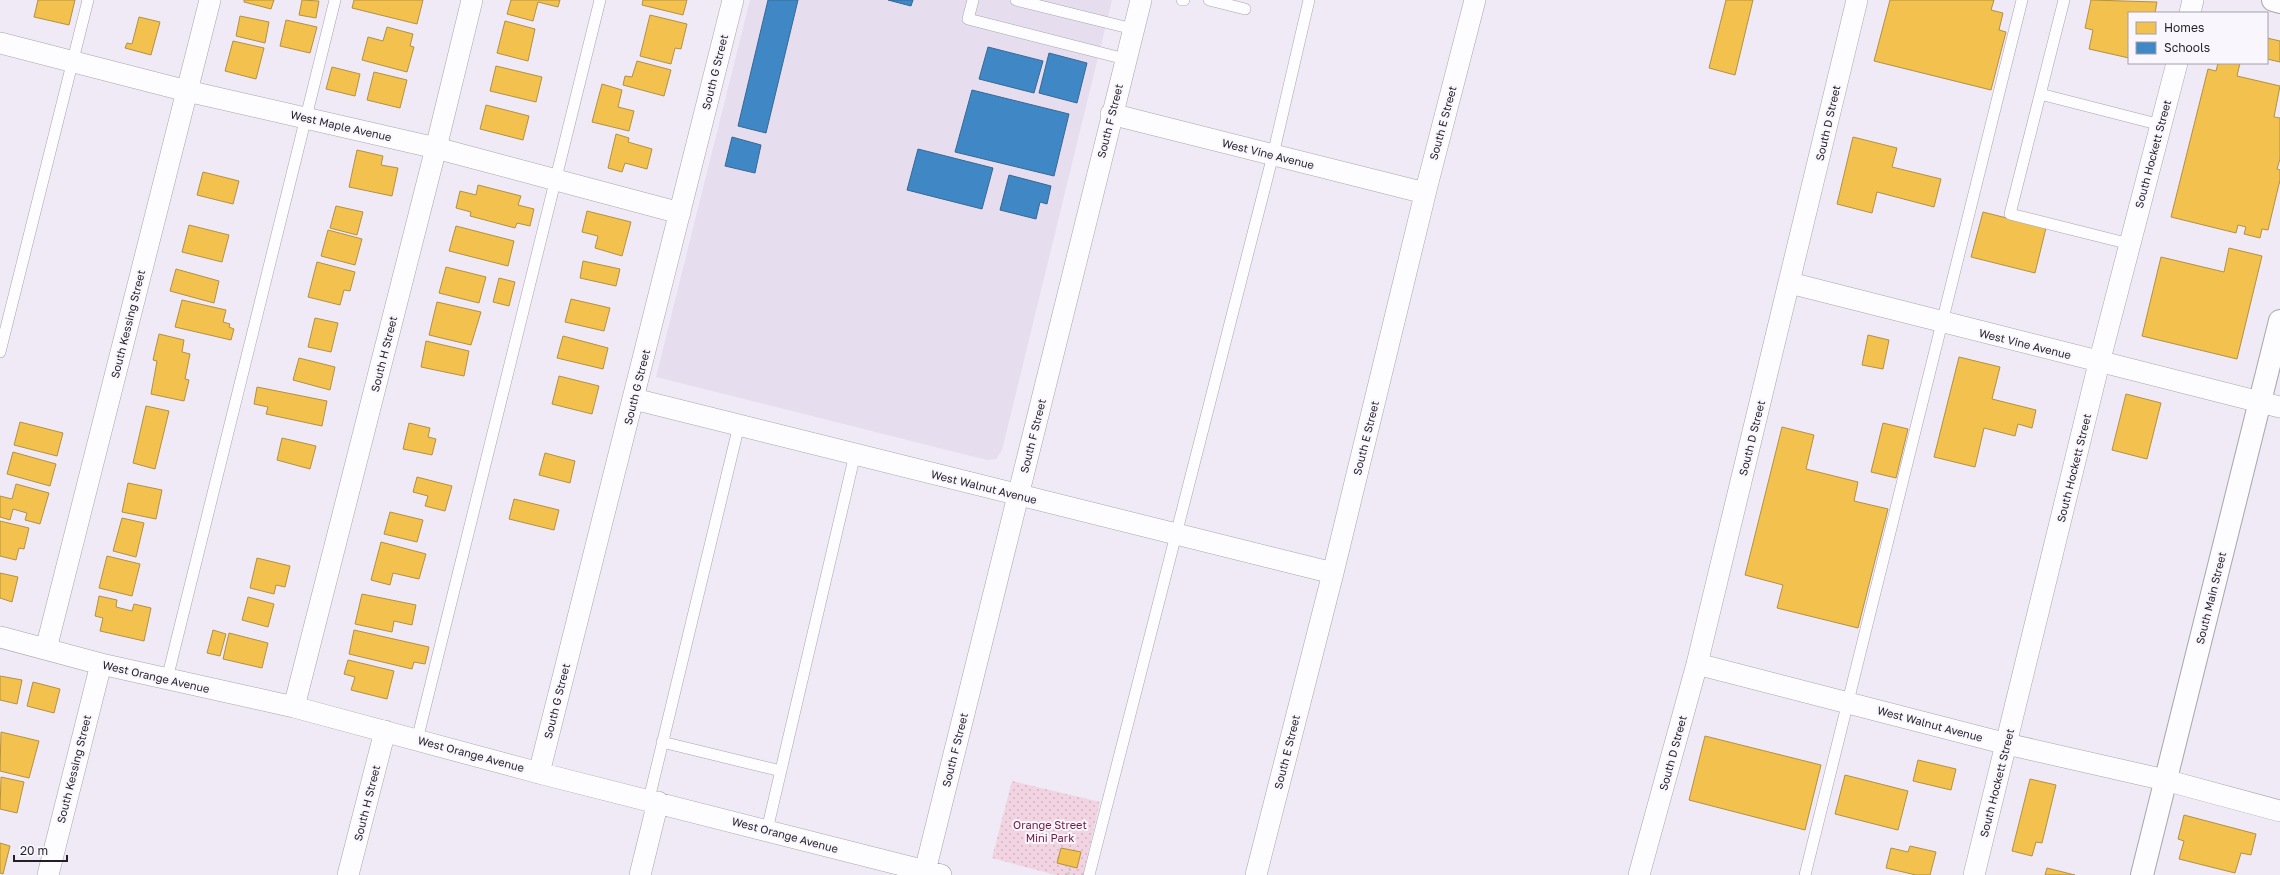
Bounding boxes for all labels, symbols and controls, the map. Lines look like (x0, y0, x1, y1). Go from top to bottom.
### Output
legend (2128, 12, 2268, 64)
text: Homes (2164, 20, 2204, 35)
street label: South G Street (699, 33, 730, 111)
text: Schools (2164, 40, 2210, 55)
street label: South F Street (1094, 82, 1125, 159)
street label: South E Street (1426, 84, 1459, 161)
street label: South D Street (1812, 84, 1843, 162)
street label: South Hockett Street (2132, 98, 2173, 209)
street label: West Maple Avenue (289, 108, 393, 143)
street label: West Vine Avenue (1221, 136, 1316, 171)
street label: South Kessing Street (108, 268, 147, 380)
street label: South H Street (368, 315, 399, 393)
street label: West Vine Avenue (1978, 326, 2073, 361)
street label: South G Street (621, 348, 652, 426)
street label: South F Street (1017, 397, 1048, 474)
street label: South E Street (1350, 399, 1381, 476)
street label: South D Street (1736, 399, 1767, 477)
street label: South Hockett Street (2054, 412, 2093, 524)
street label: West Walnut Avenue (930, 467, 1038, 506)
street label: South Main Street (2193, 550, 2228, 646)
street label: West Orange Avenue (101, 658, 211, 695)
street label: South G Street (541, 662, 572, 740)
street label: West Walnut Avenue (1876, 703, 1984, 744)
street label: South F Street (939, 711, 970, 788)
street label: South Kessing Street (54, 713, 93, 825)
street label: South E Street (1271, 713, 1302, 790)
street label: South D Street (1656, 714, 1689, 792)
street label: South Hockett Street (1977, 727, 2016, 839)
street label: West Orange Avenue (417, 733, 526, 774)
street label: South H Street (351, 764, 382, 842)
street label: West Orange Avenue (731, 814, 840, 855)
park label: Orange Street Mini Park (1013, 818, 1087, 844)
scale bar (14, 837, 67, 863)
text: 20 m (20, 843, 48, 858)

